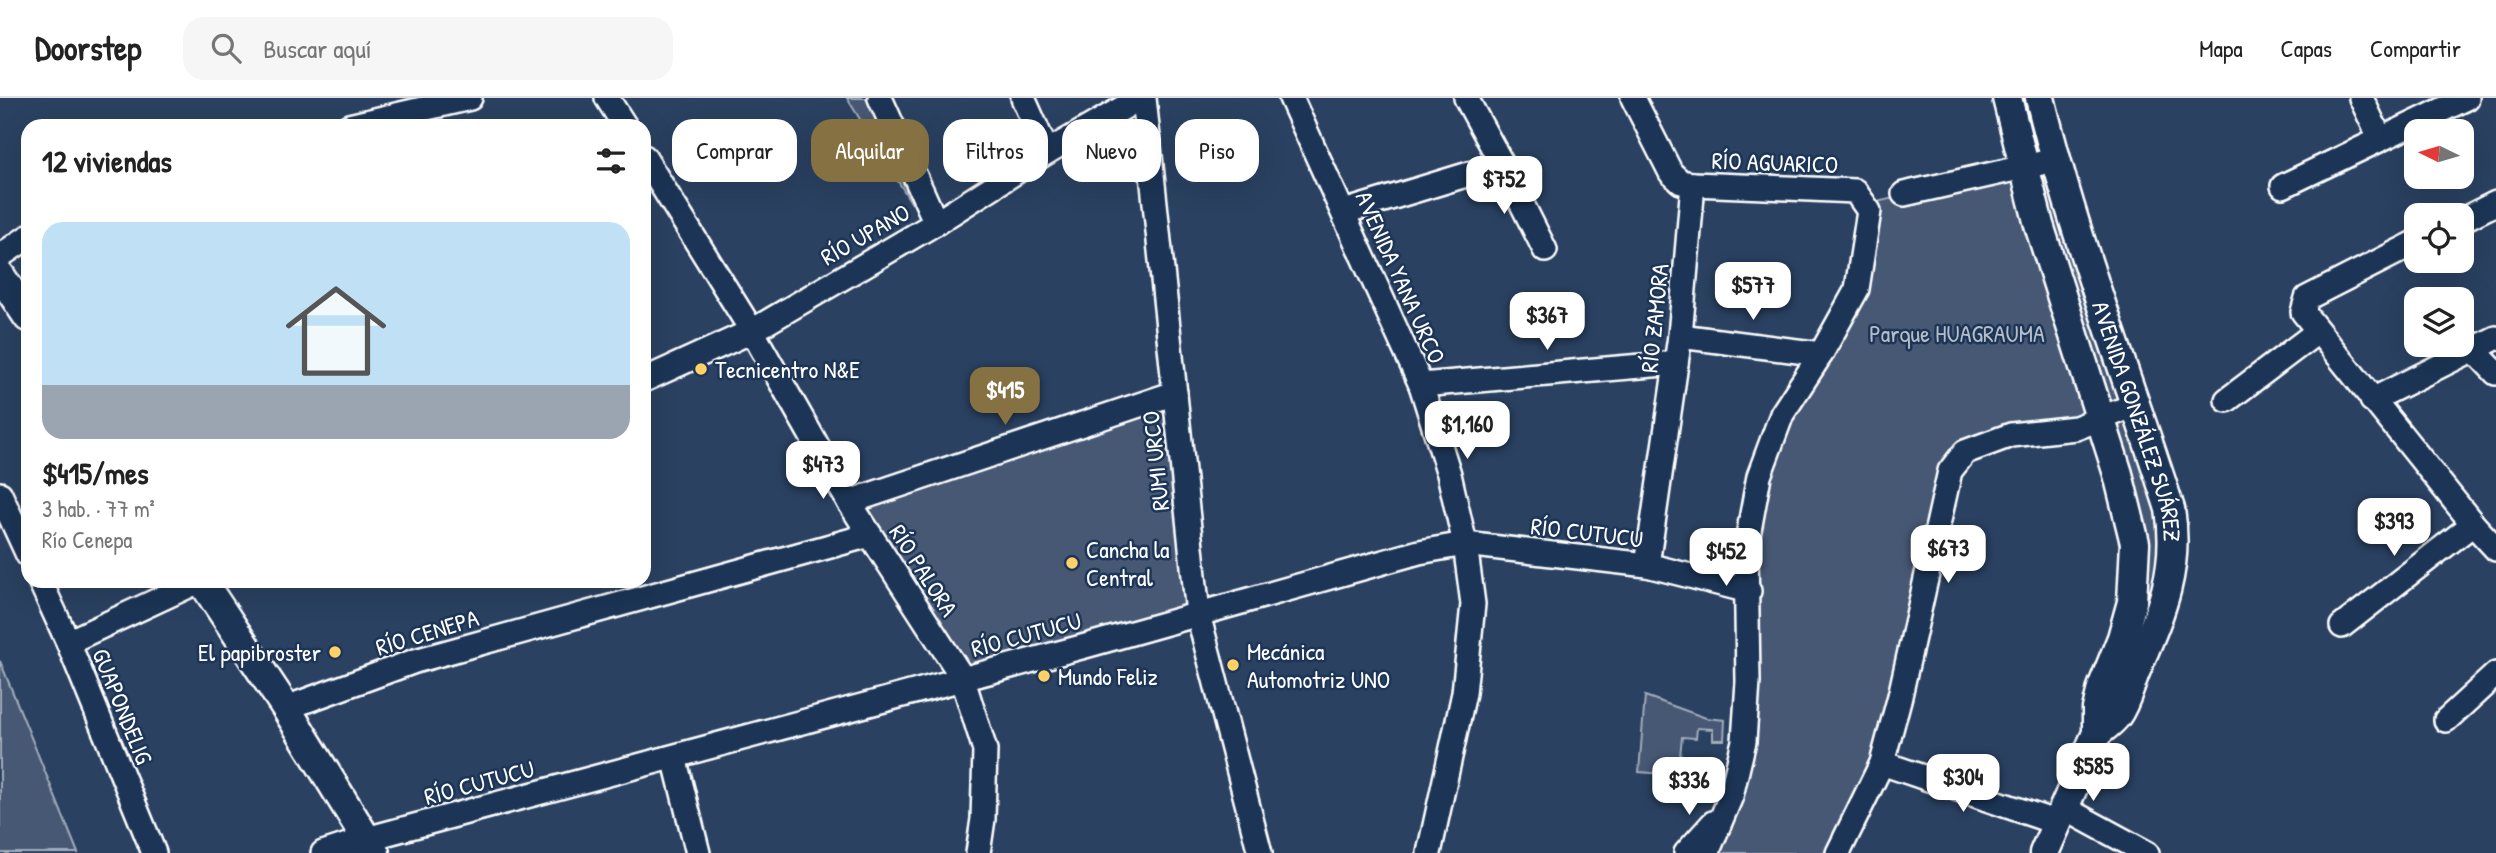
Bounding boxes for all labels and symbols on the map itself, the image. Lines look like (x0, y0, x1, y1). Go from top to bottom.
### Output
north arrow (2404, 119, 2474, 189)
street label: RÍO AGUARICO (1711, 144, 1839, 180)
pin: $752 (1463, 156, 1545, 216)
street label: AVENIDA YANA URCO (1349, 186, 1453, 368)
street label: RÍO UPANO (815, 196, 915, 272)
street label: RÍO ZAMORA (1632, 262, 1676, 374)
pin: $577 (1712, 262, 1794, 322)
pin: $367 (1506, 292, 1588, 352)
street label: AVENIDA GONZÁLEZ SUÁREZ (2085, 296, 2189, 542)
park label: Parque HUAGRAUMA (1869, 317, 2045, 349)
place label: Tecnicentro N&E (715, 353, 860, 385)
marker: Tecnicentro N&E (693, 361, 709, 377)
pin: $415 (964, 368, 1046, 427)
pin: $1,160 (1410, 402, 1524, 461)
street label: RUMI URCO (1134, 410, 1176, 512)
pin: $473 (782, 442, 864, 501)
pin: $393 (2353, 498, 2435, 558)
street label: RÍO CUTUCU (1529, 509, 1645, 555)
street label: RÍO PALORA (882, 518, 966, 622)
pin: $673 (1907, 526, 1989, 585)
pin: $452 (1685, 528, 1767, 588)
place label: Cancha la Central (1086, 533, 1170, 593)
marker: Cancha la Central (1064, 555, 1080, 571)
street label: RÍO CENEPA (372, 601, 483, 663)
street label: RÍO CUTUCU (968, 604, 1084, 664)
place label: Mecánica Automotriz UNO (1247, 635, 1390, 695)
place label: El papibroster (198, 636, 321, 668)
street label: GUAPONDELIG (85, 643, 161, 769)
marker: El papibroster (327, 644, 343, 660)
marker: Mecánica Automotriz UNO (1225, 657, 1241, 673)
place label: Mundo Feliz (1058, 660, 1158, 692)
marker: Mundo Feliz (1036, 668, 1052, 684)
pin: $585 (2052, 744, 2134, 803)
street label: RÍO CUTUCU (421, 752, 537, 812)
pin: $304 (1922, 754, 2004, 814)
pin: $336 (1648, 758, 1730, 817)

